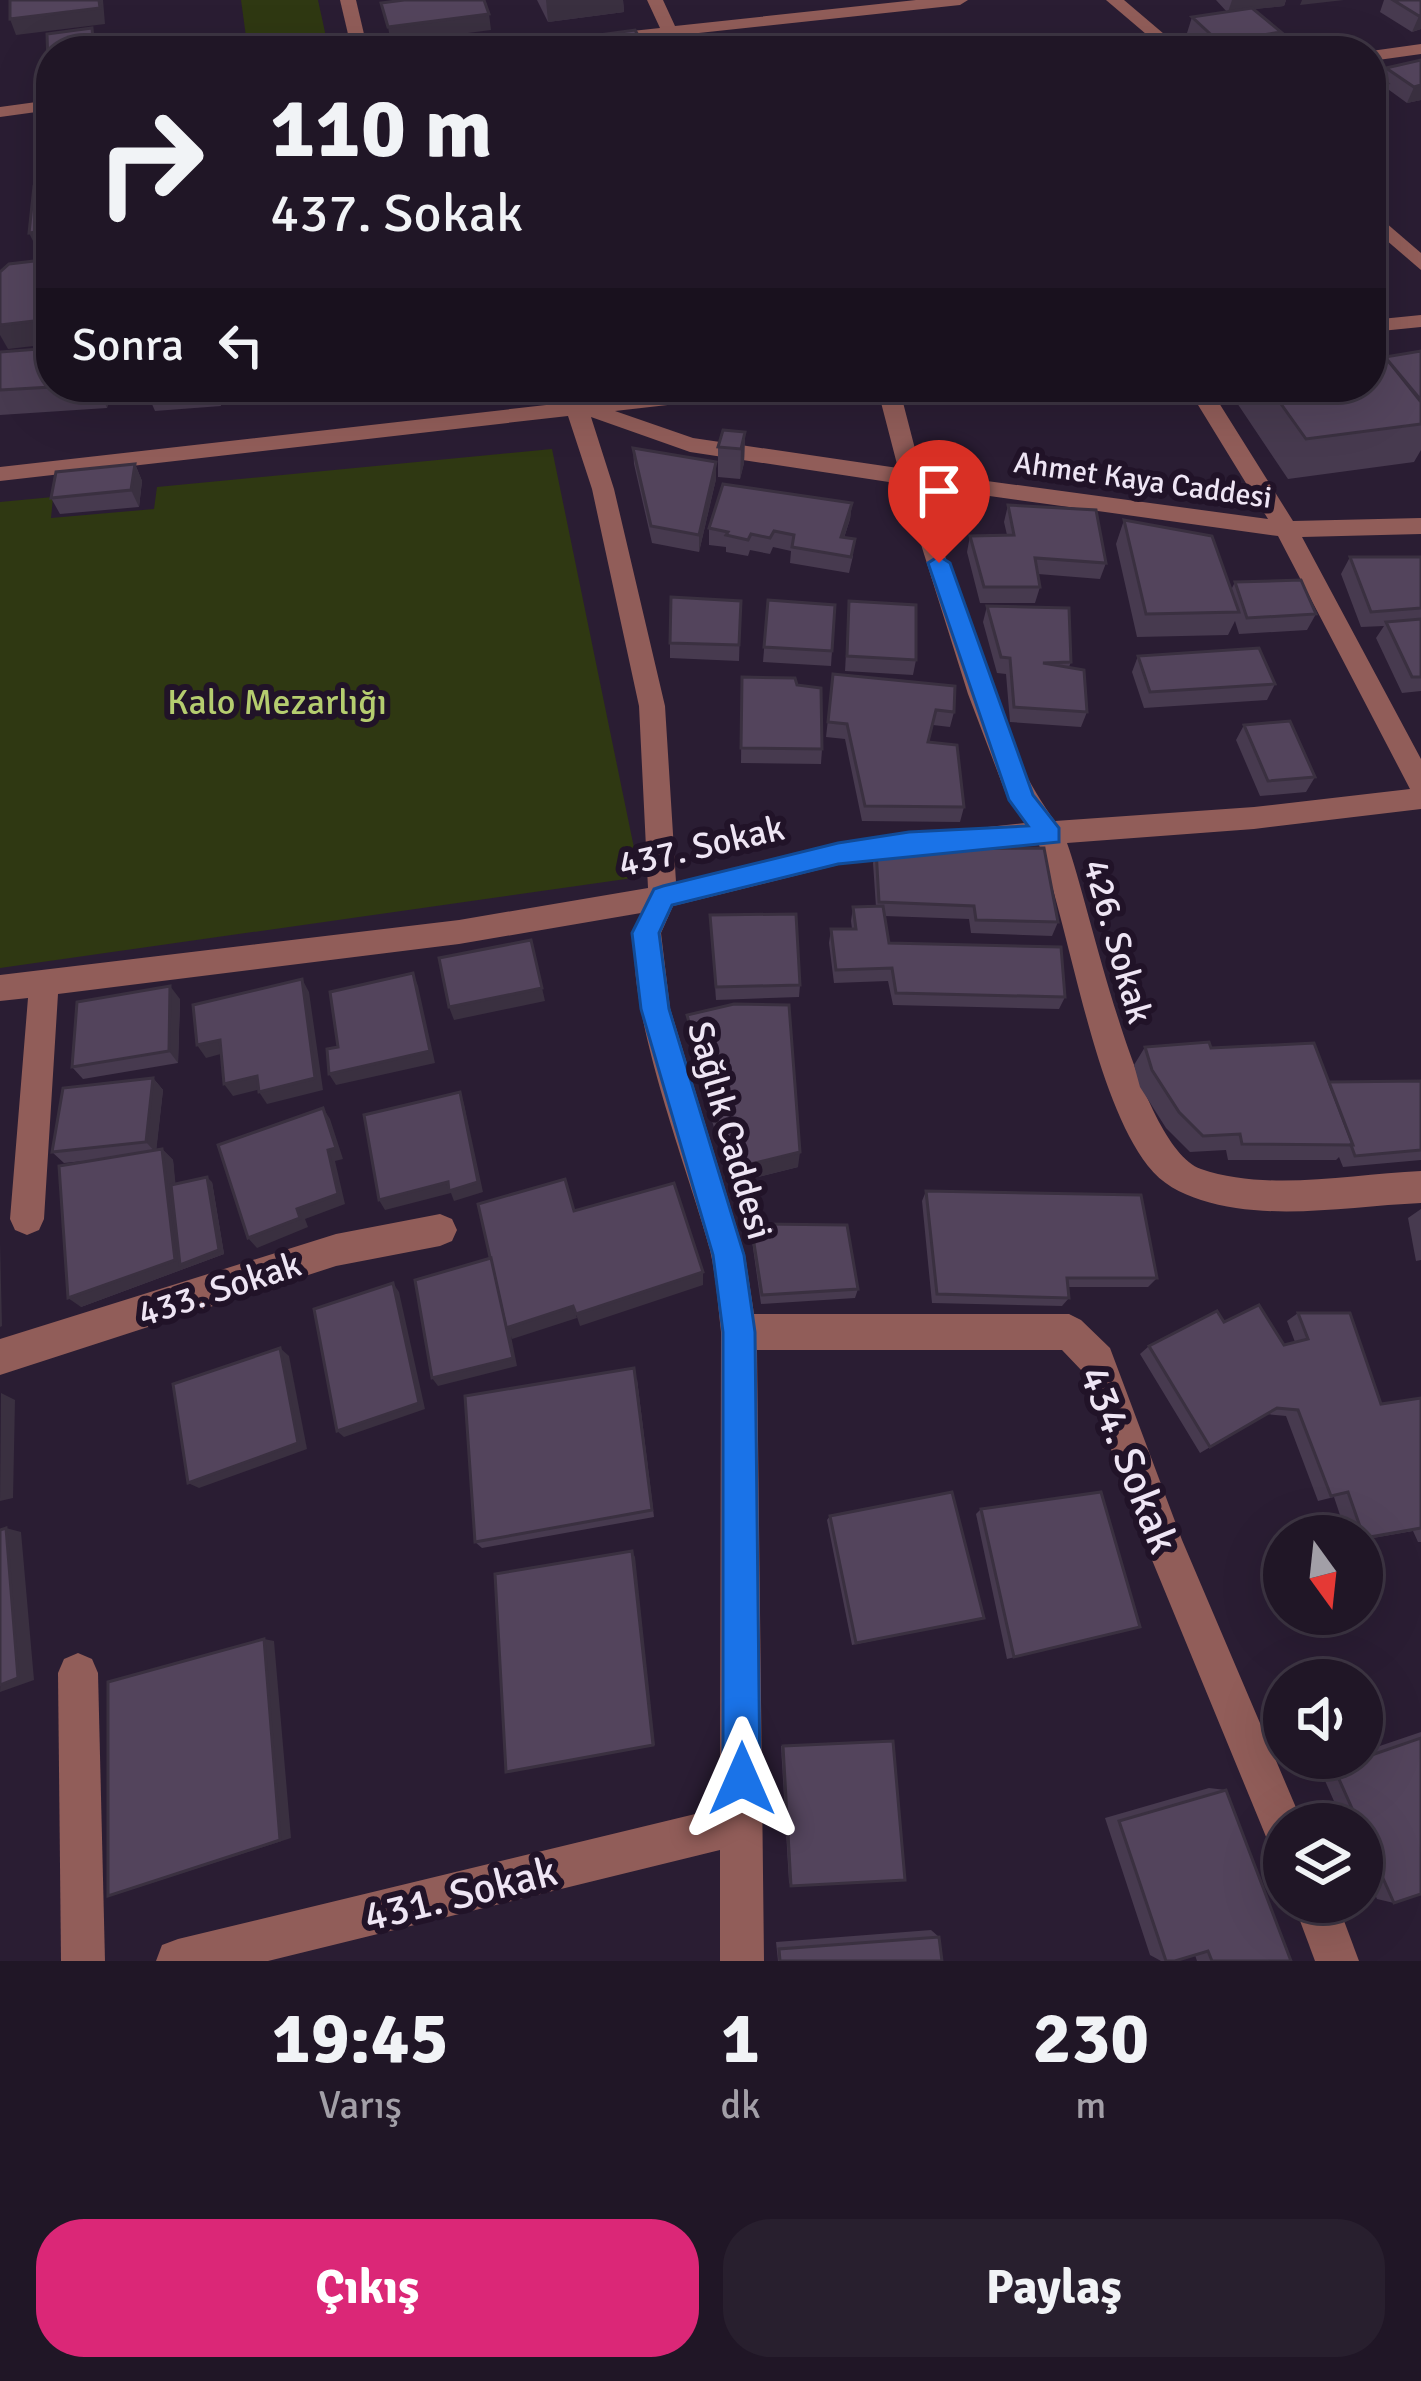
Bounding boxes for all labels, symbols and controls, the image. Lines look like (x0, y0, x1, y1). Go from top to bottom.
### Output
text: 110 m (270, 77, 492, 181)
icon: right (72, 84, 228, 240)
text: 437. Sokak (270, 180, 523, 247)
icon: left (208, 312, 274, 378)
text: Sonra (72, 318, 184, 373)
pin (888, 440, 990, 563)
street label: Ahmet Kaya Caddesi (1012, 444, 1274, 517)
icon: arrive (906, 458, 972, 524)
park label: Kalo Mezarlığı (167, 680, 387, 725)
street label: 437. Sokak (614, 806, 789, 887)
street label: 426. Sokak (1073, 854, 1162, 1029)
street label: Sağlık Caddesi (677, 1016, 782, 1245)
street label: 433. Sokak (132, 1242, 307, 1337)
street label: 434. Sokak (1068, 1359, 1189, 1560)
north arrow (1263, 1515, 1383, 1635)
map controls (1263, 1515, 1383, 1923)
button: sound (1263, 1659, 1383, 1779)
position arrow (679, 1716, 805, 1842)
button: layers (1263, 1803, 1383, 1923)
street label: 431. Sokak (359, 1846, 562, 1943)
text: 19:45 (272, 1994, 449, 2083)
text: 1 (721, 1994, 760, 2083)
text: 230 (1033, 1994, 1149, 2083)
text: Varış (319, 2081, 402, 2129)
text: dk (720, 2081, 761, 2129)
text: m (1075, 2081, 1106, 2129)
button: Çıkış (36, 2219, 699, 2357)
button: Paylaş (723, 2219, 1385, 2357)

